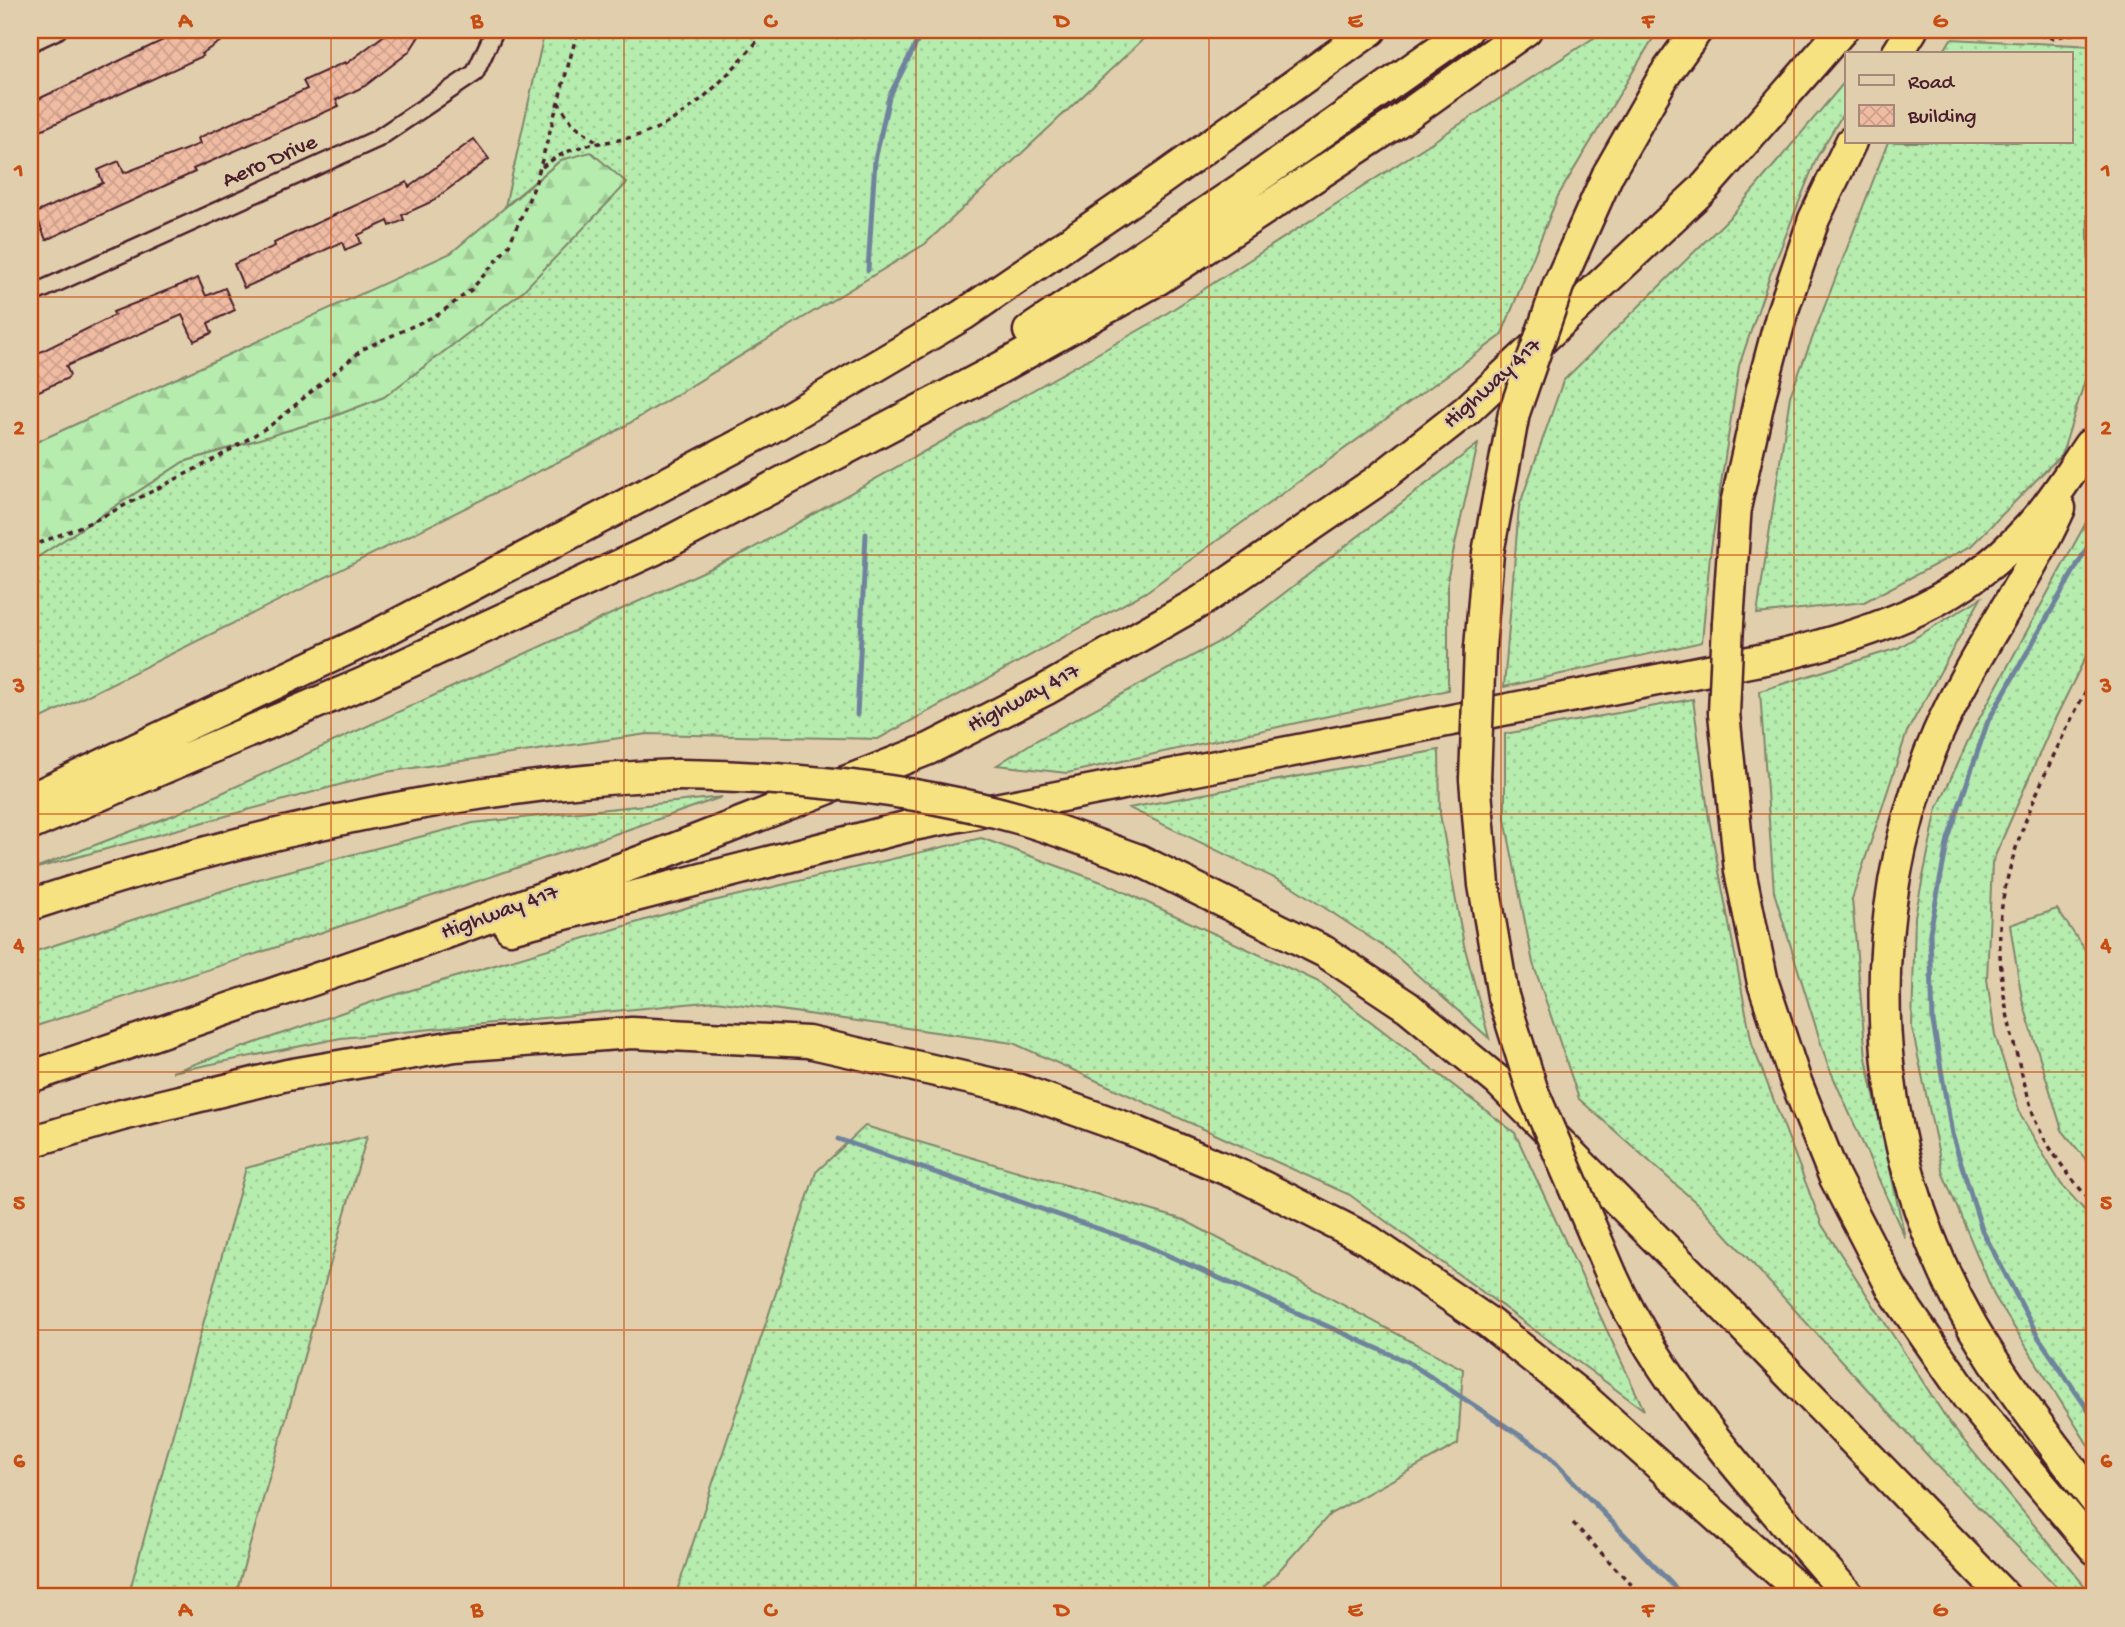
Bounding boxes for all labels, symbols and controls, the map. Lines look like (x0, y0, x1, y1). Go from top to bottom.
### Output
text: A (177, 9, 193, 36)
text: B (470, 9, 484, 36)
text: C (764, 9, 779, 36)
text: D (1053, 9, 1071, 36)
text: E (1348, 9, 1364, 36)
text: F (1641, 9, 1656, 36)
text: G (1933, 9, 1949, 36)
legend (1845, 52, 2072, 144)
text: Road (1908, 72, 1956, 97)
text: Building (1907, 106, 1977, 131)
street label: Aero Drive (218, 129, 323, 195)
text: 1 (13, 158, 24, 185)
text: 1 (2100, 158, 2111, 185)
street label: Highway 417 (1438, 332, 1549, 435)
text: 2 (13, 416, 25, 443)
text: 2 (2100, 416, 2112, 443)
street label: Highway 417 (963, 658, 1086, 740)
text: 3 (12, 674, 25, 701)
text: 3 (2099, 674, 2112, 701)
street label: Highway 417 (438, 879, 563, 947)
text: 4 (13, 933, 25, 960)
text: 4 (2100, 933, 2112, 960)
text: 5 (13, 1191, 25, 1218)
text: 5 (2100, 1191, 2112, 1218)
text: 6 (13, 1449, 26, 1476)
text: 6 (2100, 1449, 2113, 1476)
text: A (177, 1598, 193, 1625)
text: B (470, 1598, 484, 1625)
text: C (764, 1598, 779, 1625)
text: D (1053, 1598, 1071, 1625)
text: E (1348, 1598, 1364, 1625)
text: F (1641, 1598, 1656, 1625)
text: G (1933, 1598, 1949, 1625)

